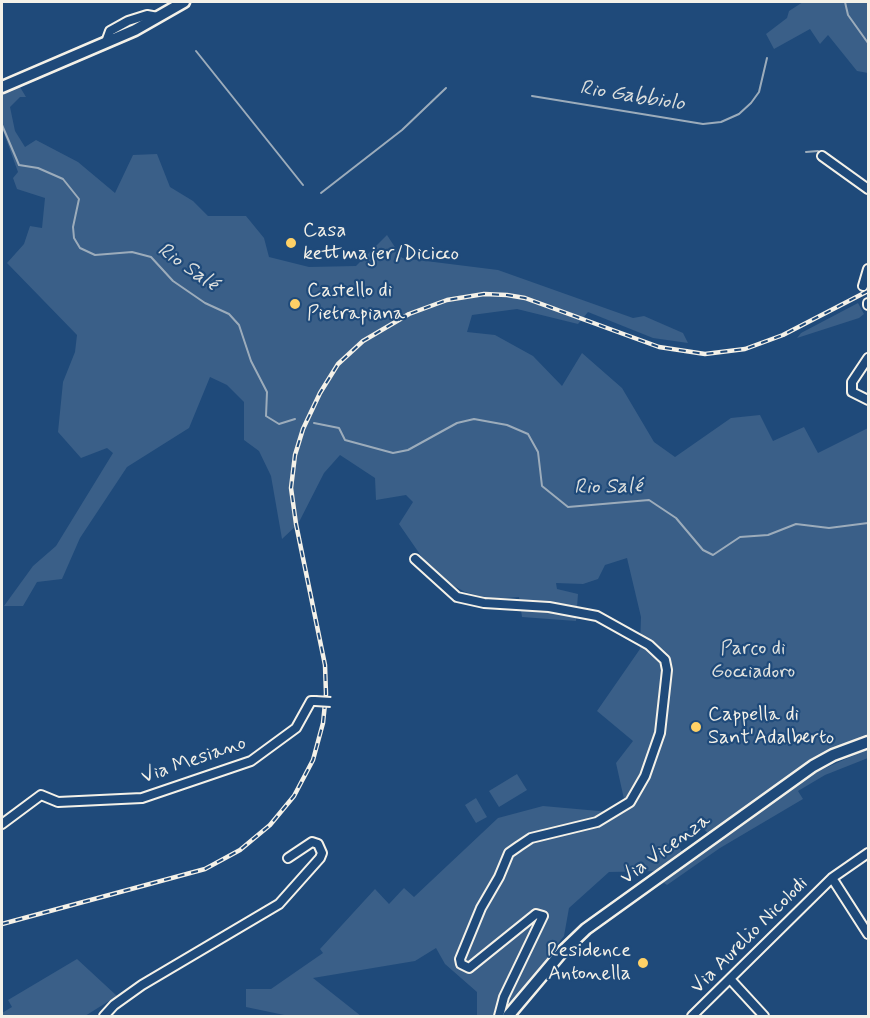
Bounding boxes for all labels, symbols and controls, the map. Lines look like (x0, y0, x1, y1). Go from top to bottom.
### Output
water label: Rio Gabbiolo (578, 76, 686, 118)
place label: Casa kettmajer/Dicicco (303, 220, 459, 267)
marker: Casa kettmajer/Dicicco (284, 236, 298, 250)
water label: Rio Salé (152, 238, 222, 298)
place label: Castello di Pietrapiana (307, 280, 405, 327)
marker: Castello di Pietrapiana (288, 297, 302, 311)
water label: Rio Salé (574, 475, 642, 501)
park label: Parco di Gocciadoro (711, 638, 795, 685)
place label: Cappella di Sant'Adalberto (708, 704, 834, 751)
marker: Cappella di Sant'Adalberto (689, 720, 703, 734)
street label: Via Mesiano (138, 732, 250, 790)
street label: Via Vicenza (616, 809, 716, 891)
street label: Via Aurelio Nicolodi (686, 872, 814, 1000)
place label: Residence Antonella (547, 940, 631, 987)
marker: Residence Antonella (636, 956, 650, 970)

